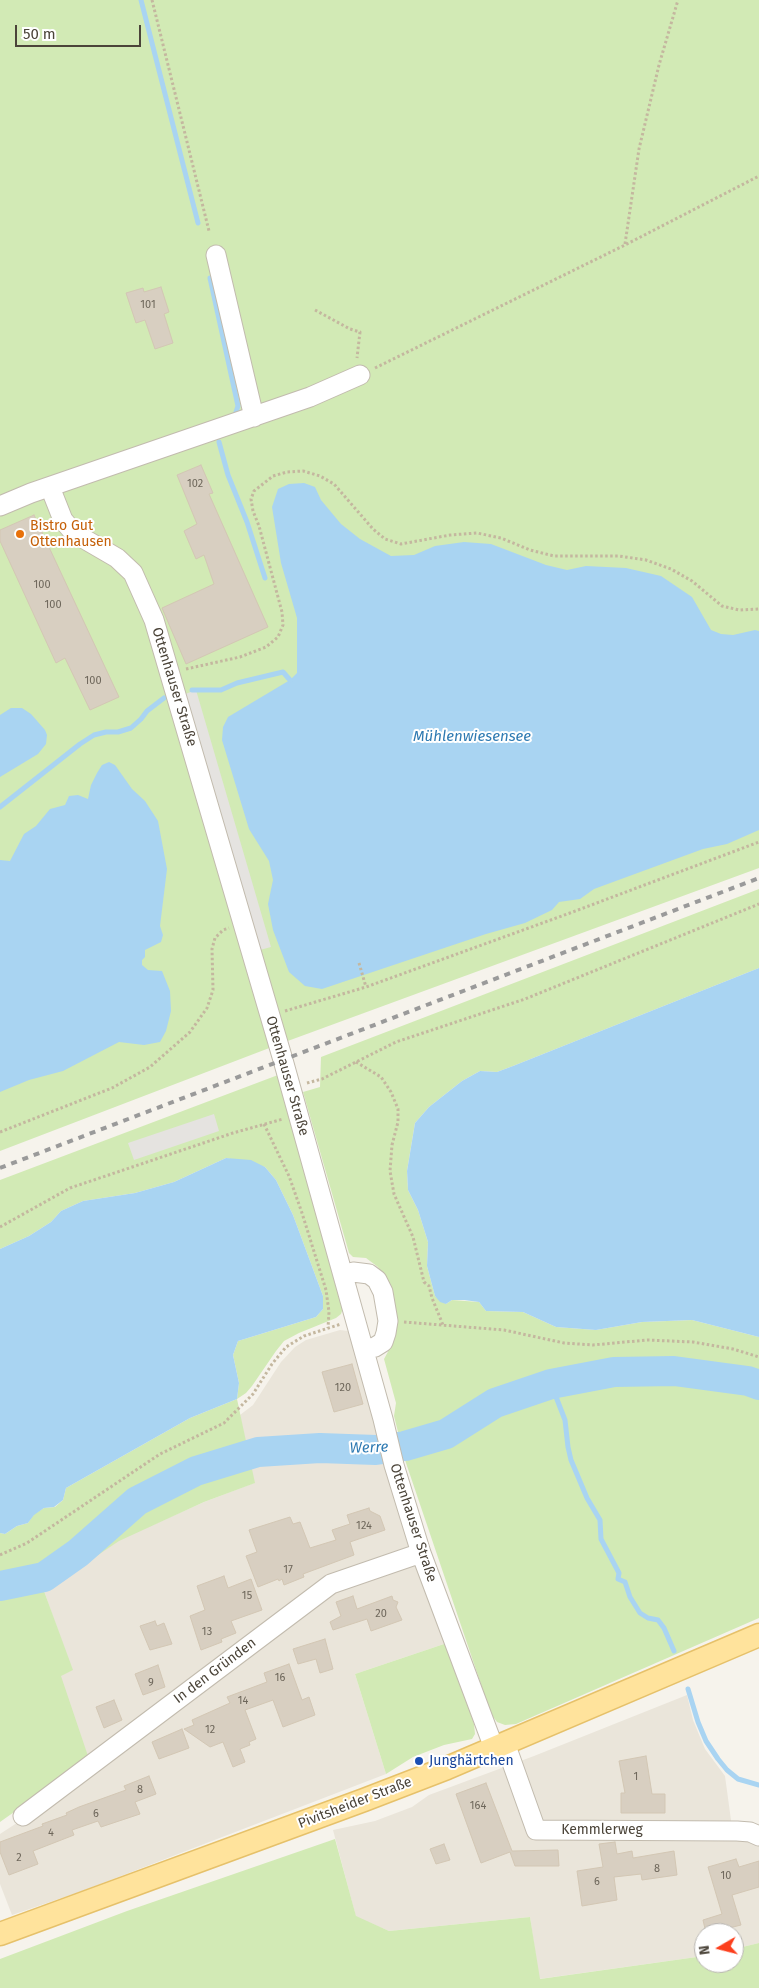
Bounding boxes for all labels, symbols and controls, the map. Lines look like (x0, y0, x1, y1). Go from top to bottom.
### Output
scale bar (18, 15, 144, 47)
text: 50 m (23, 25, 56, 43)
house number: 101 (140, 298, 156, 312)
house number: 102 (187, 477, 203, 491)
place label: Bistro Gut Ottenhausen (30, 518, 112, 550)
marker: Bistro Gut Ottenhausen (14, 528, 26, 540)
house number: 100 (33, 578, 51, 592)
house number: 100 (44, 598, 62, 612)
street label: Ottenhauser Straße (148, 625, 200, 749)
house number: 100 (84, 674, 102, 688)
water label: Mühlenwiesensee (413, 728, 531, 746)
street label: Ottenhauser Straße (262, 1014, 312, 1138)
house number: 120 (335, 1381, 351, 1395)
water label: Werre (349, 1438, 389, 1458)
street label: Ottenhauser Straße (386, 1462, 440, 1584)
house number: 124 (356, 1519, 372, 1533)
house number: 17 (283, 1563, 293, 1577)
house number: 15 (242, 1589, 252, 1603)
house number: 20 (375, 1607, 387, 1621)
house number: 13 (202, 1625, 212, 1639)
street label: In den Gründen (171, 1635, 259, 1707)
house number: 16 (275, 1671, 285, 1685)
house number: 9 (148, 1676, 154, 1690)
house number: 14 (238, 1694, 248, 1708)
house number: 12 (205, 1723, 215, 1737)
place label: Junghärtchen (429, 1753, 514, 1769)
marker: Junghärtchen (413, 1755, 425, 1767)
house number: 1 (634, 1770, 638, 1784)
street label: Pivitsheider Straße (296, 1774, 414, 1832)
house number: 8 (137, 1783, 143, 1797)
house number: 164 (470, 1799, 486, 1813)
house number: 6 (93, 1807, 99, 1821)
street label: Kemmlerweg (561, 1822, 643, 1838)
house number: 4 (48, 1826, 54, 1840)
house number: 2 (16, 1851, 22, 1865)
house number: 8 (654, 1862, 660, 1876)
house number: 10 (721, 1869, 731, 1883)
house number: 6 (594, 1875, 600, 1889)
north arrow (694, 1923, 744, 1973)
text: N (696, 1944, 714, 1956)

